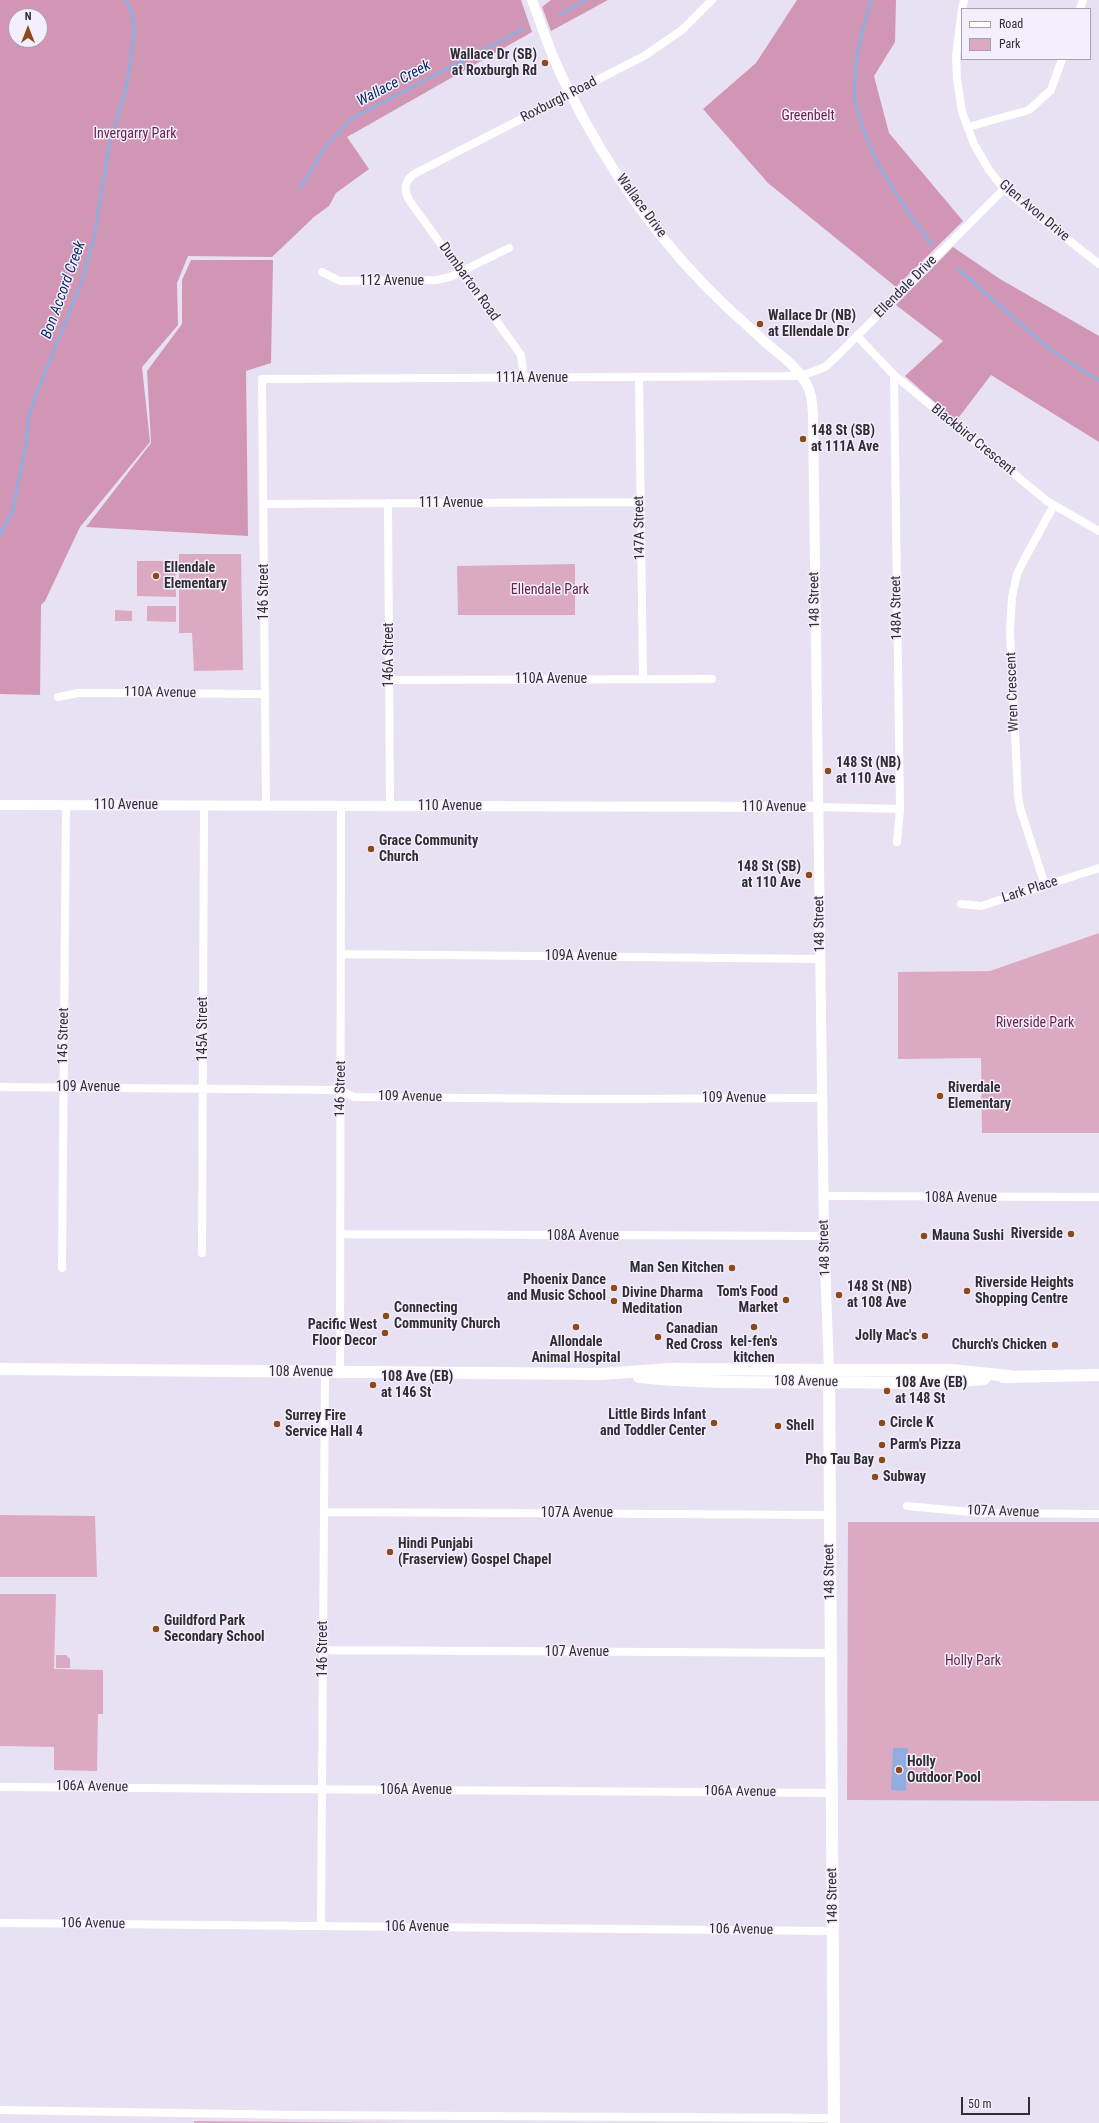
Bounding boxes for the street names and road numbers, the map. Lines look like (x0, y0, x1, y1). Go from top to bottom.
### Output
street label: Roxburgh Road (518, 74, 600, 126)
street label: Wallace Drive (612, 171, 670, 241)
street label: Glen Avon Drive (995, 177, 1073, 245)
street label: Dumbarton Road (435, 240, 503, 324)
street label: Ellendale Drive (871, 252, 941, 322)
street label: 112 Avenue (360, 273, 424, 289)
street label: 111A Avenue (496, 370, 568, 386)
street label: Blackbird Crescent (927, 401, 1019, 479)
street label: 111 Avenue (419, 495, 483, 511)
street label: 147A Street (631, 495, 649, 561)
street label: 146 Street (256, 564, 272, 620)
street label: 148 Street (806, 571, 824, 629)
street label: 148A Street (888, 575, 906, 641)
street label: 146A Street (381, 623, 397, 687)
street label: Wren Crescent (1003, 652, 1023, 732)
street label: 110A Avenue (515, 671, 587, 687)
street label: 110A Avenue (124, 684, 196, 702)
street label: 110 Avenue (94, 797, 158, 813)
street label: 110 Avenue (418, 798, 482, 814)
street label: 110 Avenue (742, 799, 806, 815)
street label: Lark Place (1000, 873, 1060, 907)
street label: 148 Street (811, 895, 829, 953)
street label: 109A Avenue (545, 948, 617, 964)
street label: 145A Street (195, 997, 211, 1061)
street label: 145 Street (55, 1007, 73, 1065)
street label: 146 Street (332, 1060, 350, 1118)
street label: 109 Avenue (56, 1079, 120, 1095)
street label: 109 Avenue (378, 1088, 442, 1106)
street label: 109 Avenue (702, 1090, 766, 1106)
street label: 108A Avenue (925, 1190, 997, 1206)
street label: 148 Street (816, 1219, 834, 1277)
street label: 108A Avenue (547, 1228, 619, 1244)
street label: 108 Avenue (269, 1364, 333, 1380)
street label: 108 Avenue (774, 1373, 838, 1391)
street label: 107A Avenue (967, 1502, 1039, 1522)
street label: 107A Avenue (541, 1505, 613, 1521)
street label: 148 Street (821, 1543, 839, 1601)
street label: 146 Street (315, 1621, 331, 1677)
street label: 107 Avenue (545, 1644, 609, 1660)
street label: 106A Avenue (56, 1778, 128, 1796)
street label: 106A Avenue (380, 1782, 452, 1798)
street label: 106A Avenue (704, 1783, 776, 1801)
street label: 148 Street (824, 1867, 842, 1925)
street label: 106 Avenue (61, 1915, 125, 1933)
street label: 106 Avenue (385, 1919, 449, 1935)
street label: 106 Avenue (709, 1921, 773, 1939)

